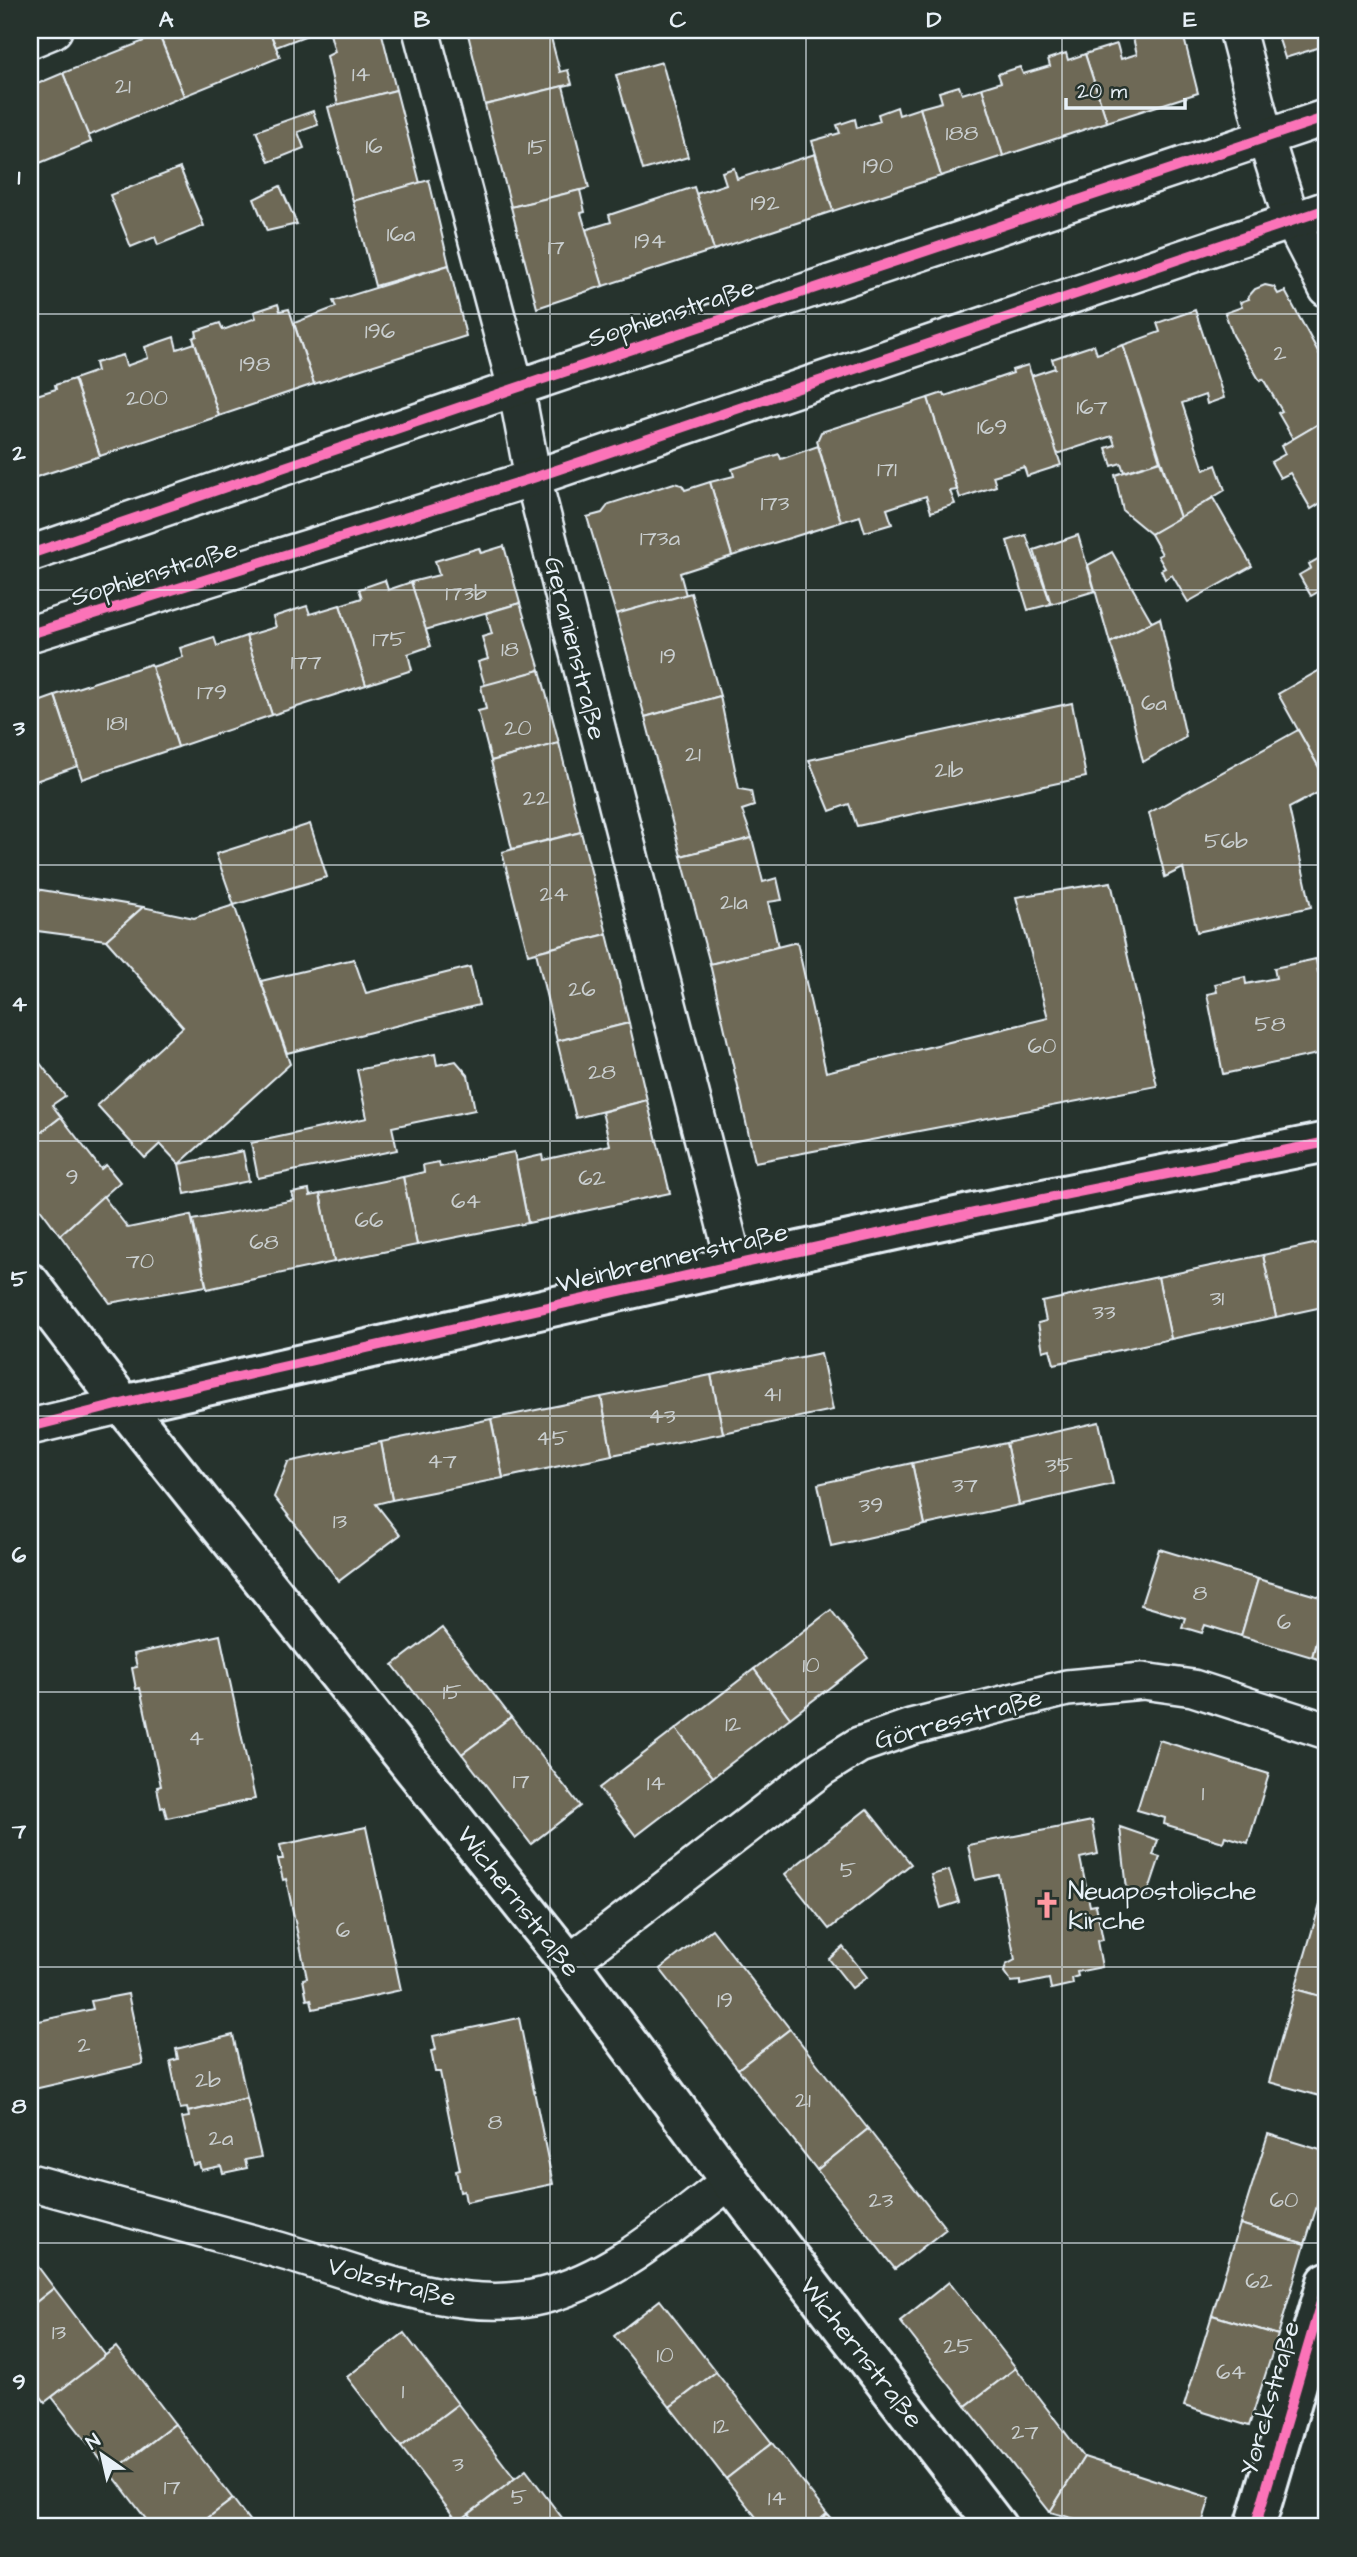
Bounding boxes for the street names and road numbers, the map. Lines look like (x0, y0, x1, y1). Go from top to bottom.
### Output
street label: Sophienstraße (583, 269, 759, 357)
street label: Sophienstraße (66, 530, 242, 616)
street label: Geranienstraße (535, 553, 615, 743)
street label: Weinbrennerstraße (553, 1214, 792, 1302)
street label: Görresstraße (870, 1679, 1046, 1759)
street label: Wichernstraße (448, 1819, 589, 1985)
street label: Volzstraße (324, 2248, 460, 2316)
street label: Wichernstraße (791, 2270, 932, 2436)
street label: Yorckstraße (1231, 2317, 1309, 2480)

